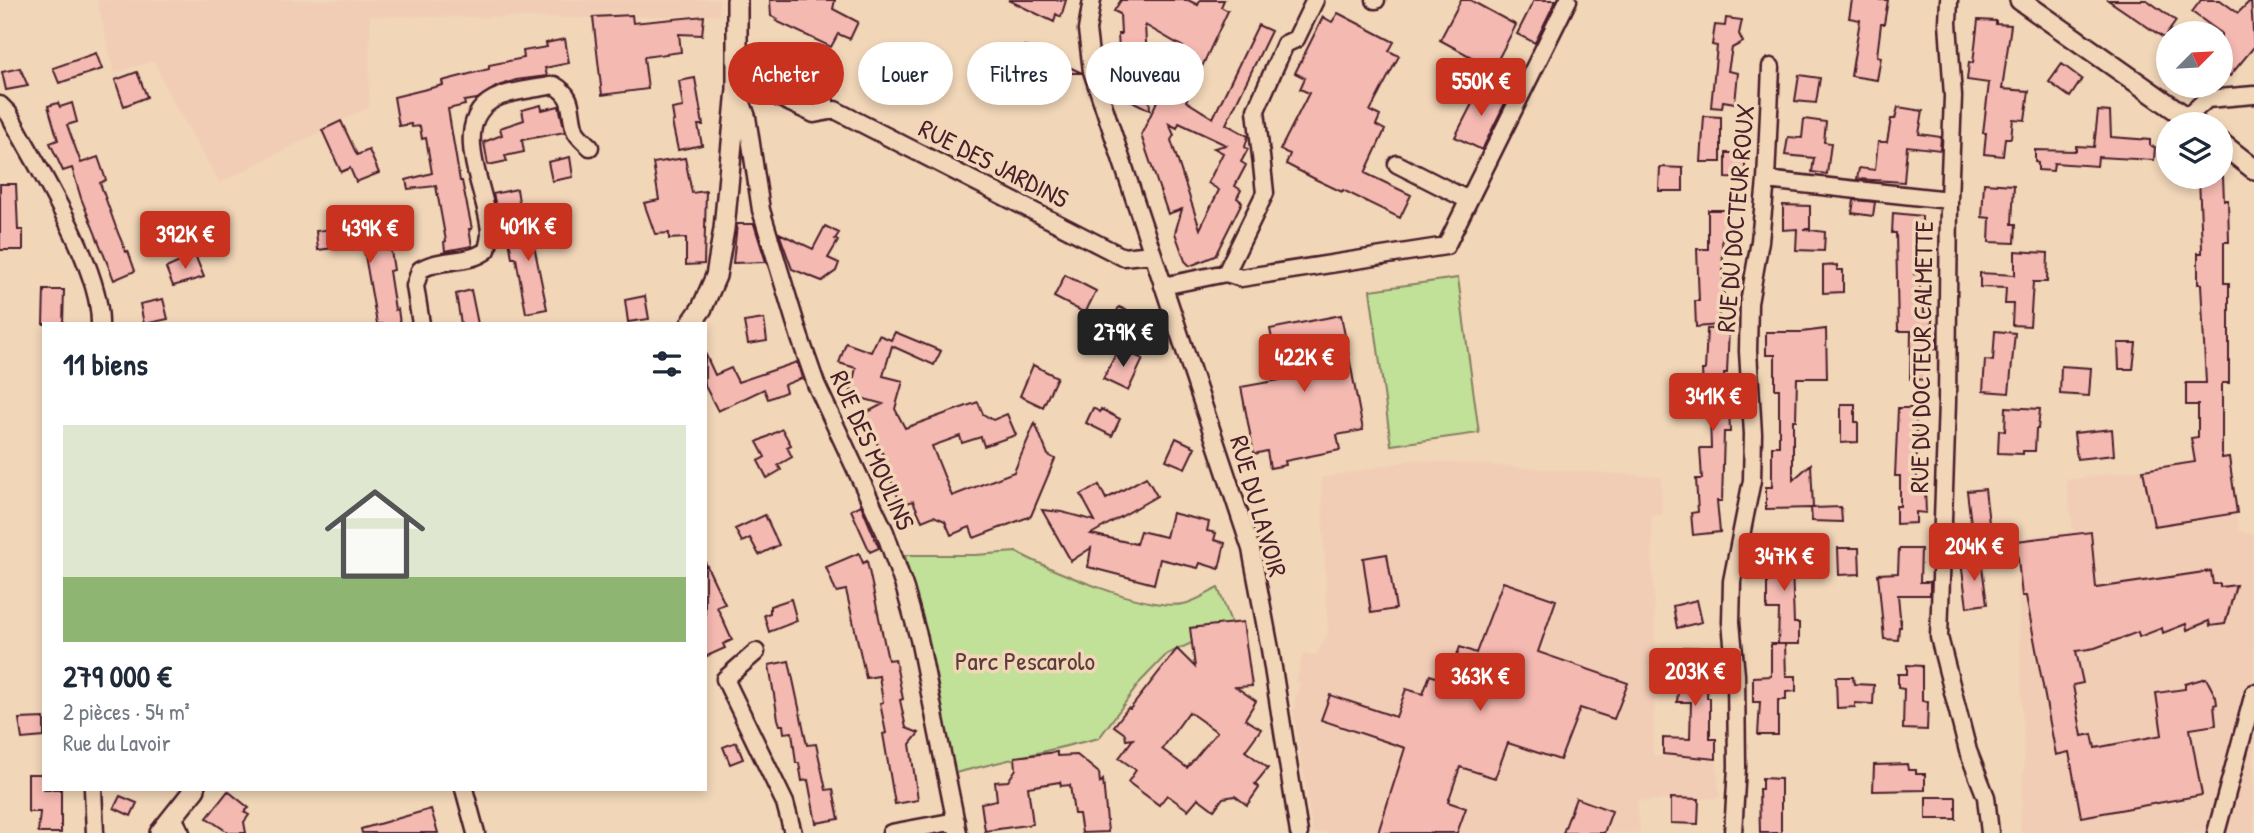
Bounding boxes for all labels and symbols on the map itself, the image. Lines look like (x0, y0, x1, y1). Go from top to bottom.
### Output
north arrow (2156, 21, 2233, 98)
pin: 550K € (1424, 58, 1538, 118)
street label: RUE DU DOCTEUR ROUX (1708, 102, 1762, 334)
street label: RUE DES JARDINS (913, 110, 1075, 216)
pin: 401K € (471, 204, 585, 263)
pin: 439K € (313, 205, 427, 265)
pin: 392K € (128, 212, 242, 271)
street label: RUE DU DOCTEUR CALMETTE (1901, 220, 1941, 493)
pin: 279K € (1066, 310, 1180, 369)
pin: 422K € (1247, 334, 1361, 394)
street label: RUE DES MOULINS (822, 365, 924, 535)
pin: 341K € (1656, 374, 1770, 433)
street label: RUE DU LAVOIR (1222, 431, 1296, 581)
pin: 204K € (1917, 524, 2031, 583)
pin: 347K € (1727, 534, 1841, 593)
park label: Parc Pescarolo (955, 643, 1095, 678)
pin: 203K € (1638, 648, 1752, 708)
pin: 363K € (1423, 654, 1537, 713)

